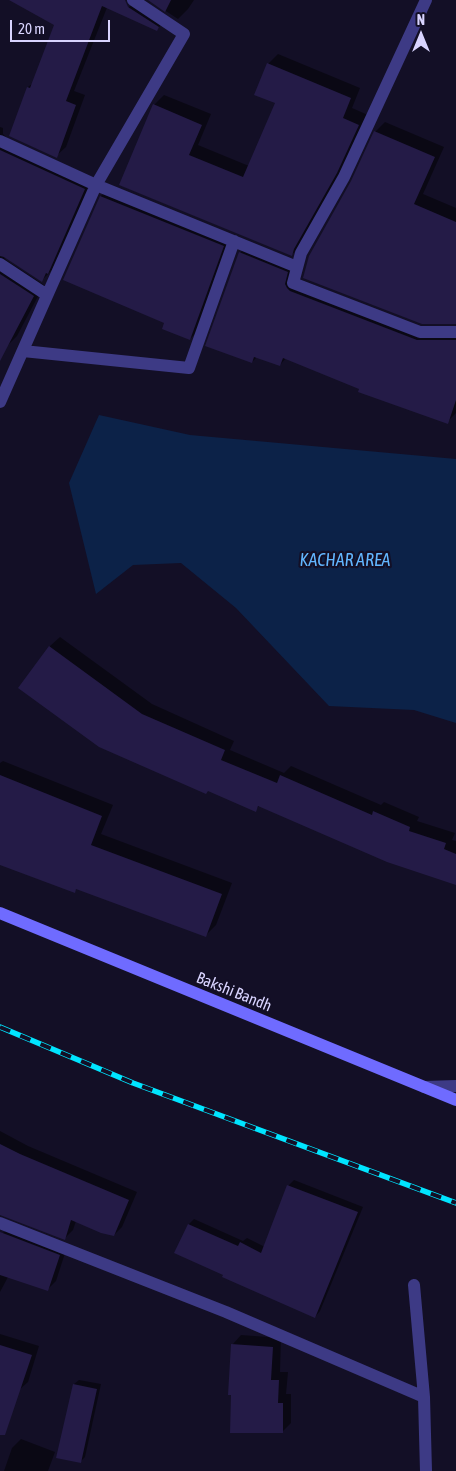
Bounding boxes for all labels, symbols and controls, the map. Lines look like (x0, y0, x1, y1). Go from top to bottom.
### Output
scale bar (12, 10, 112, 42)
north arrow (396, 10, 446, 60)
text: N (417, 12, 425, 28)
text: 20 m (18, 20, 45, 37)
water label: KACHAR AREA (300, 549, 390, 571)
street label: Bakshi Bandh (194, 968, 274, 1016)

